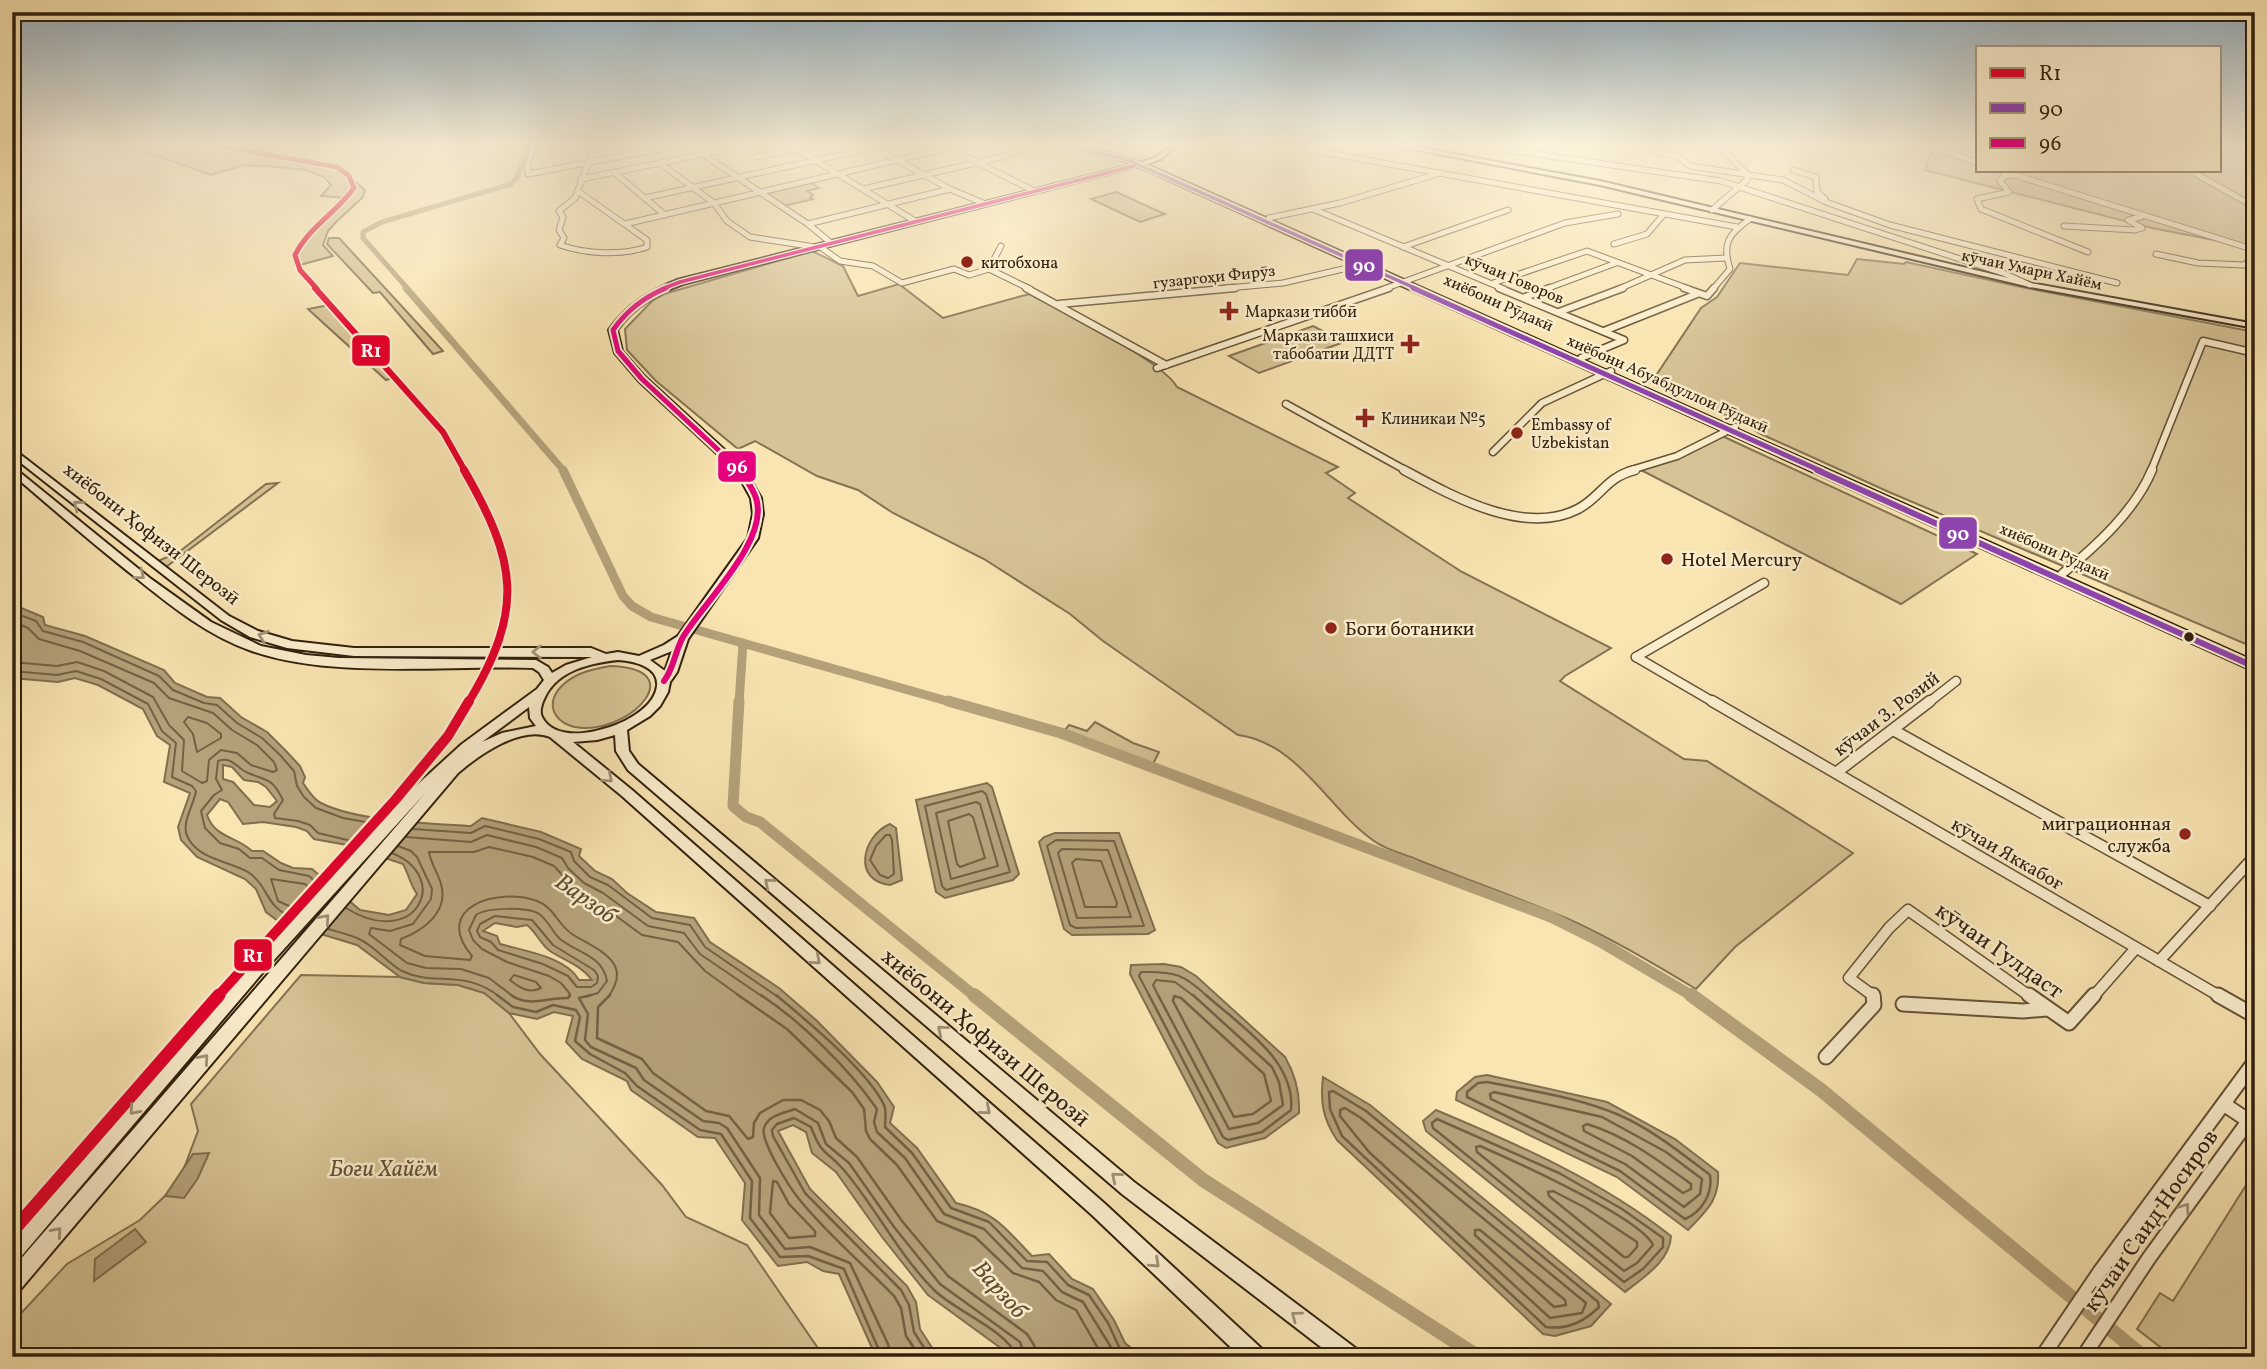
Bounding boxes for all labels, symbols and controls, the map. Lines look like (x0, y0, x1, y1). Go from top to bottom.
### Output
legend (1976, 46, 2222, 172)
text: R1 (2039, 60, 2062, 89)
text: 90 (2039, 96, 2063, 125)
text: 96 (2039, 130, 2061, 159)
street label: кӯчаи Умари Хайём (1959, 245, 2104, 297)
line badge: 90 (1344, 248, 1384, 282)
street label: кӯчаи Говоров (1461, 249, 1567, 311)
place label: китобхона (981, 253, 1058, 275)
marker: китобхона (959, 254, 975, 270)
text: 90 (1353, 254, 1375, 280)
street label: гузаргоҳи Фирӯз (1152, 261, 1276, 295)
street label: хиёбони Рӯдакӣ (1440, 270, 1557, 338)
marker: Маркази тиббӣ (1219, 301, 1239, 321)
place label: Маркази тиббӣ (1245, 302, 1357, 324)
place label: Маркази ташхиси табобатии ДДТТ (1262, 326, 1394, 366)
street label: хиёбони Абуабдуллои Рӯдакӣ (1563, 330, 1772, 439)
line badge: R1 (351, 334, 391, 367)
marker: Маркази ташхиси табобатии ДДТТ (1400, 334, 1420, 354)
text: R1 (361, 339, 381, 365)
marker: Клиникаи №5 (1355, 408, 1375, 428)
place label: Клиникаи №5 (1381, 409, 1486, 431)
place label: Embassy of Uzbekistan (1531, 415, 1612, 455)
marker: Embassy of Uzbekistan (1509, 425, 1525, 441)
line badge: 96 (717, 450, 757, 483)
text: 96 (726, 455, 748, 481)
street label: хиёбони Ҳофизи Шерозӣ (57, 457, 245, 612)
one-way arrow (74, 500, 86, 513)
line badge: 90 (1938, 516, 1978, 550)
street label: хиёбони Рӯдакӣ (1996, 519, 2113, 587)
text: 90 (1947, 522, 1969, 548)
place label: Hotel Mercury (1681, 548, 1802, 574)
marker: Hotel Mercury (1659, 551, 1675, 567)
one-way arrow (132, 567, 144, 580)
place label: Боги ботаники (1345, 617, 1474, 643)
marker: Боги ботаники (1323, 620, 1339, 636)
one-way arrow (257, 630, 269, 644)
unlabelled marker (2182, 630, 2196, 644)
one-way arrow (531, 644, 542, 659)
street label: кӯчаи З. Розий (1829, 666, 1946, 763)
one-way arrow (599, 770, 612, 782)
street label: кӯчаи Яккабоғ (1946, 812, 2069, 898)
place label: миграционная служба (2042, 812, 2171, 860)
marker: миграционная служба (2177, 826, 2193, 842)
water label: Варзоб (547, 866, 623, 934)
one-way arrow (764, 879, 777, 891)
street label: кӯчаи Гулдаст (1928, 896, 2070, 1008)
one-way arrow (317, 914, 329, 927)
line badge: R1 (233, 938, 273, 972)
street label: хиёбони Ҳофизи Шерозӣ (874, 942, 1096, 1135)
text: R1 (243, 944, 263, 970)
one-way arrow (808, 952, 821, 964)
one-way arrow (938, 1026, 951, 1038)
one-way arrow (196, 1054, 208, 1067)
one-way arrow (130, 1102, 142, 1115)
one-way arrow (978, 1102, 991, 1114)
street label: кӯчаи Саид Носиров (2077, 1123, 2227, 1319)
park label: Боғи Хайём (330, 1154, 438, 1186)
one-way arrow (1111, 1173, 1124, 1185)
one-way arrow (2177, 1203, 2190, 1216)
one-way arrow (49, 1227, 61, 1240)
water label: Варзоб (963, 1254, 1035, 1328)
one-way arrow (1147, 1254, 1160, 1267)
one-way arrow (1292, 1311, 1304, 1324)

